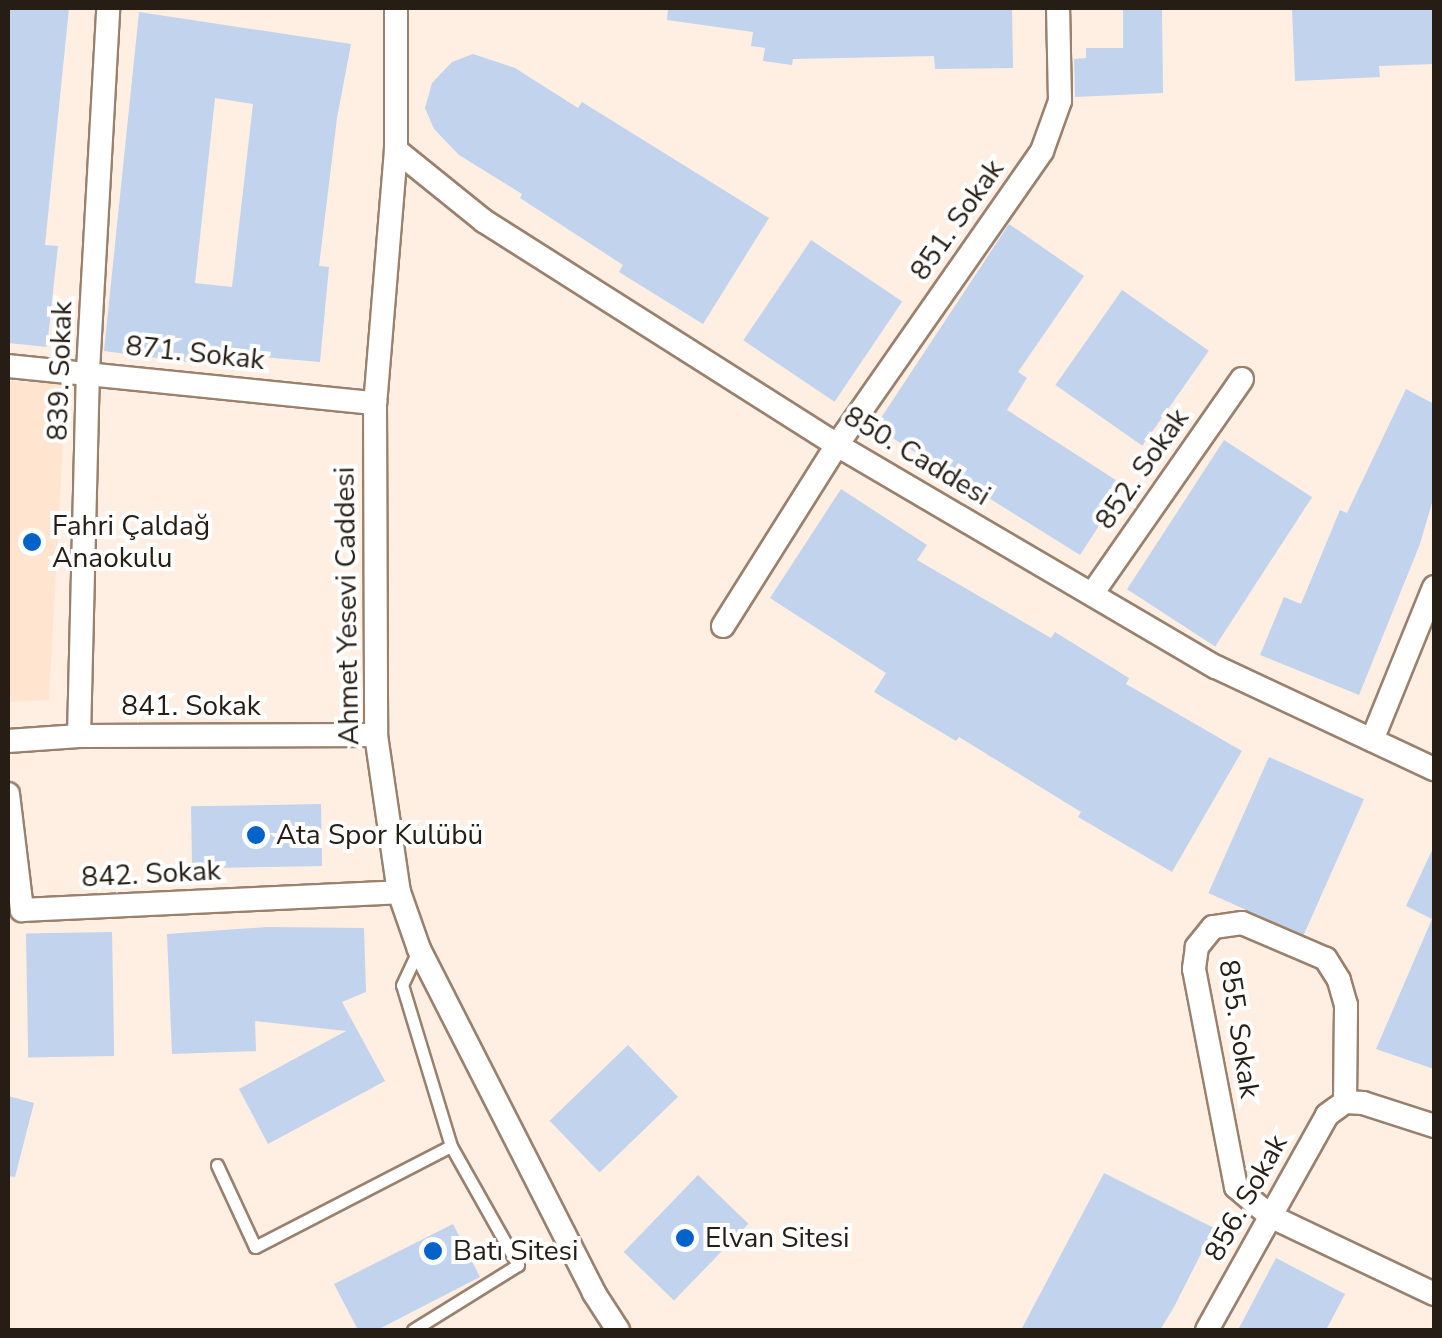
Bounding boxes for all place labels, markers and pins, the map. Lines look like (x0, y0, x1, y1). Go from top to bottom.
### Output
place label: Fahri Çaldağ Anaokulu (52, 509, 210, 575)
marker: Fahri Çaldağ Anaokulu (21, 531, 43, 553)
place label: Ata Spor Kulübü (276, 818, 483, 852)
marker: Ata Spor Kulübü (245, 824, 267, 846)
place label: Elvan Sitesi (705, 1221, 850, 1255)
marker: Elvan Sitesi (674, 1227, 696, 1249)
place label: Batı Sitesi (453, 1234, 578, 1268)
marker: Batı Sitesi (422, 1240, 444, 1262)

